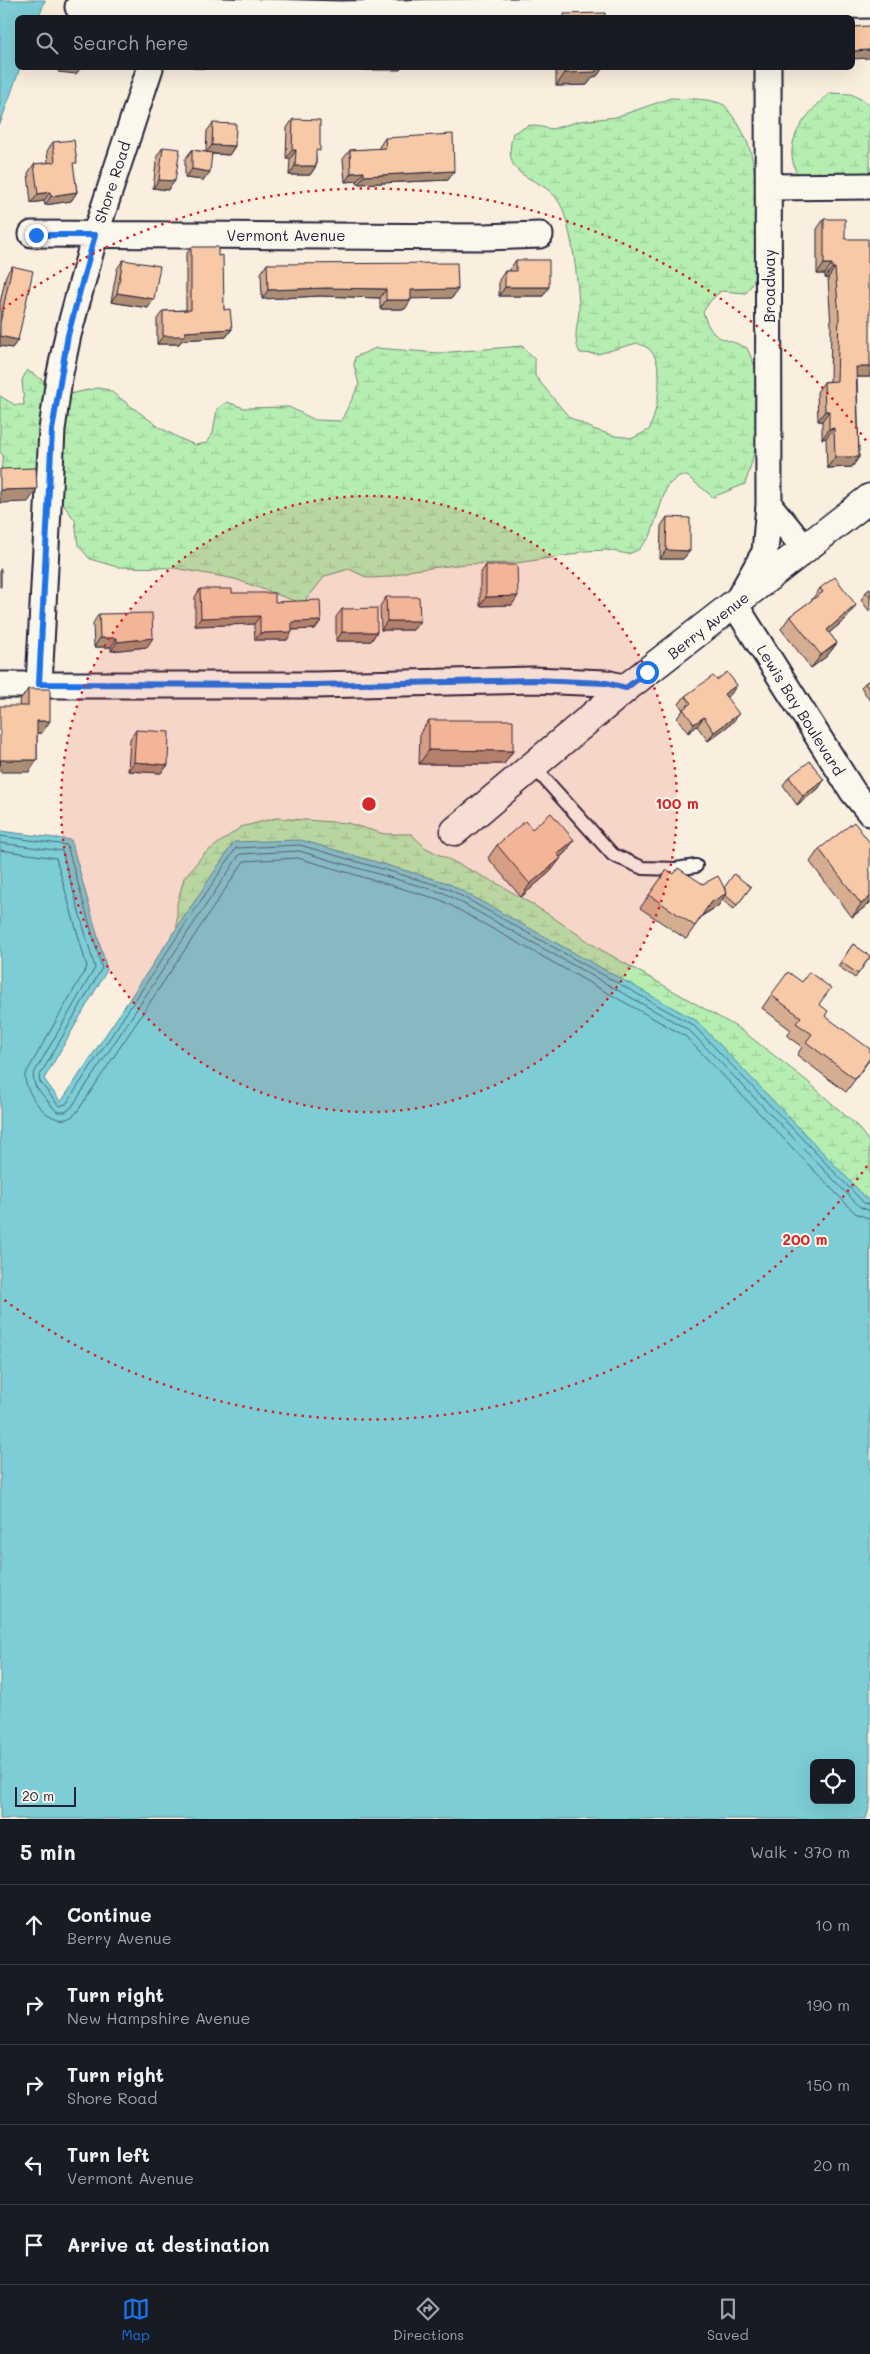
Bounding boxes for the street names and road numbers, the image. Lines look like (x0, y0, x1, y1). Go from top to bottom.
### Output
street label: Shore Road (89, 139, 135, 225)
street label: Vermont Avenue (227, 225, 345, 245)
street label: Broadway (759, 249, 779, 323)
street label: Berry Avenue (663, 587, 753, 663)
street label: Lewis Bay Boulevard (753, 641, 849, 779)

